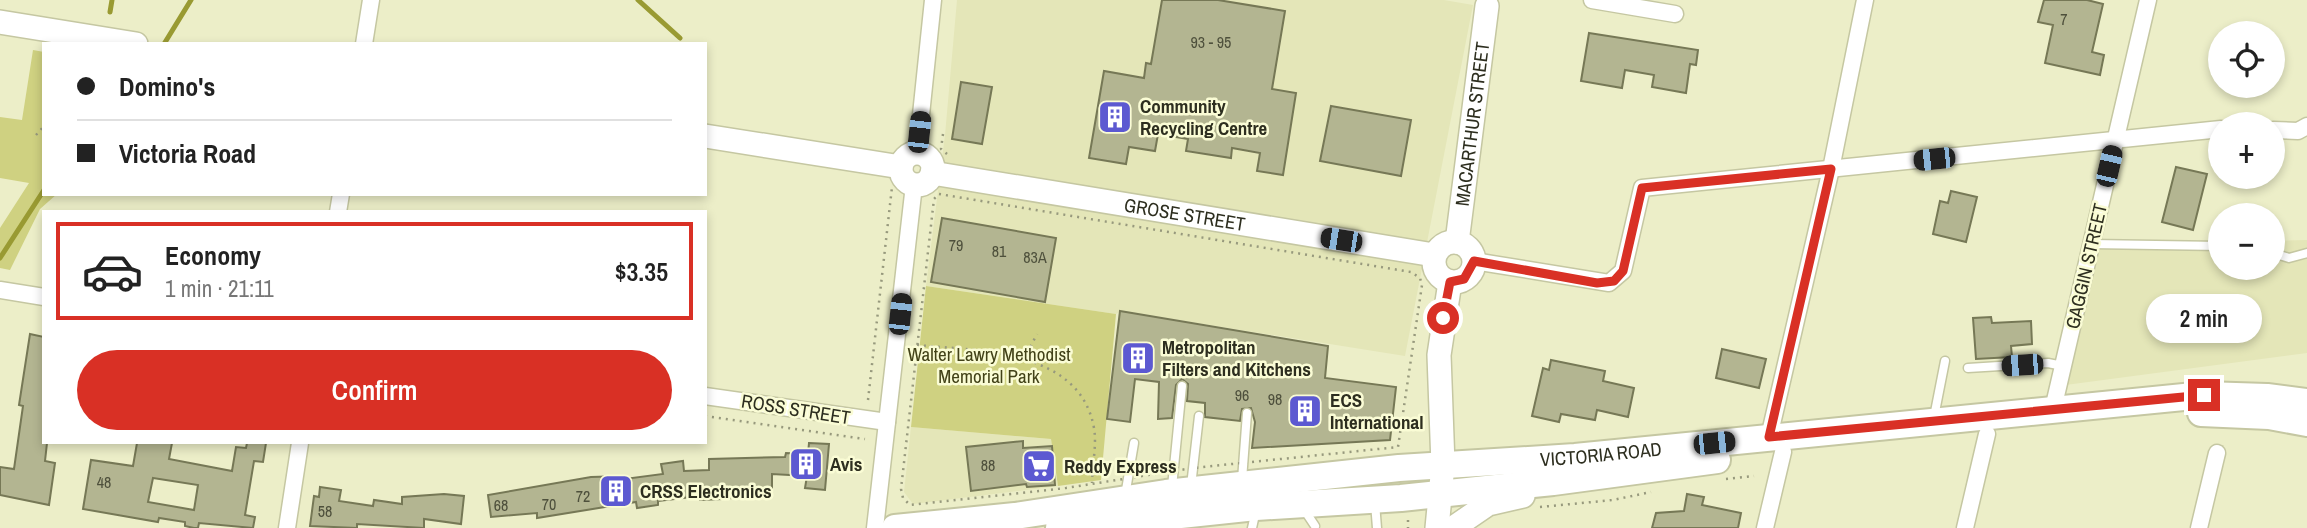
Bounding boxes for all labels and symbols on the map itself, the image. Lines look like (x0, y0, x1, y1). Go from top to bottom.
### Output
house number: 7 (2060, 8, 2068, 30)
house number: 93 - 95 (1191, 31, 1231, 53)
street label: MACARTHUR STREET (1449, 40, 1495, 208)
place label: Community Recycling Centre (1140, 93, 1268, 141)
building icon: Community Recycling Centre (1096, 98, 1134, 136)
car (907, 110, 932, 154)
car (2095, 143, 2124, 189)
car (1913, 146, 1956, 172)
street label: GROSE STREET (1122, 192, 1248, 237)
street label: GAGGIN STREET (2059, 200, 2113, 331)
car (1319, 226, 1364, 254)
house number: 79 (949, 234, 963, 256)
house number: 81 (992, 240, 1007, 262)
house number: 83A (1023, 246, 1047, 268)
car (888, 292, 913, 336)
callout: 2 min (2146, 294, 2262, 342)
route start (1427, 302, 1459, 334)
place label: Metropolitan Filters and Kitchens (1162, 334, 1311, 382)
building icon: Metropolitan Filters and Kitchens (1119, 339, 1157, 377)
park label: Walter Lawry Methodist Memorial Park (907, 341, 1071, 389)
car (2001, 353, 2044, 377)
route end (2188, 379, 2220, 411)
house number: 96 (1235, 384, 1249, 406)
place label: ECS International (1330, 387, 1424, 435)
street label: ROSS STREET (740, 388, 853, 431)
house number: 98 (1268, 388, 1282, 410)
building icon: ECS International (1286, 392, 1324, 430)
car (1693, 430, 1736, 456)
street label: VICTORIA ROAD (1539, 436, 1663, 472)
building icon: Avis (787, 445, 825, 483)
supermarket icon: Reddy Express (1020, 447, 1058, 485)
place label: Avis (830, 451, 862, 477)
place label: Reddy Express (1064, 453, 1177, 479)
house number: 88 (981, 454, 995, 476)
house number: 48 (97, 471, 111, 493)
building icon: CRSS Electronics (597, 472, 635, 510)
place label: CRSS Electronics (640, 478, 772, 504)
house number: 72 (576, 485, 590, 507)
house number: 70 (542, 493, 556, 515)
house number: 68 (494, 494, 508, 516)
house number: 58 (318, 500, 332, 522)

